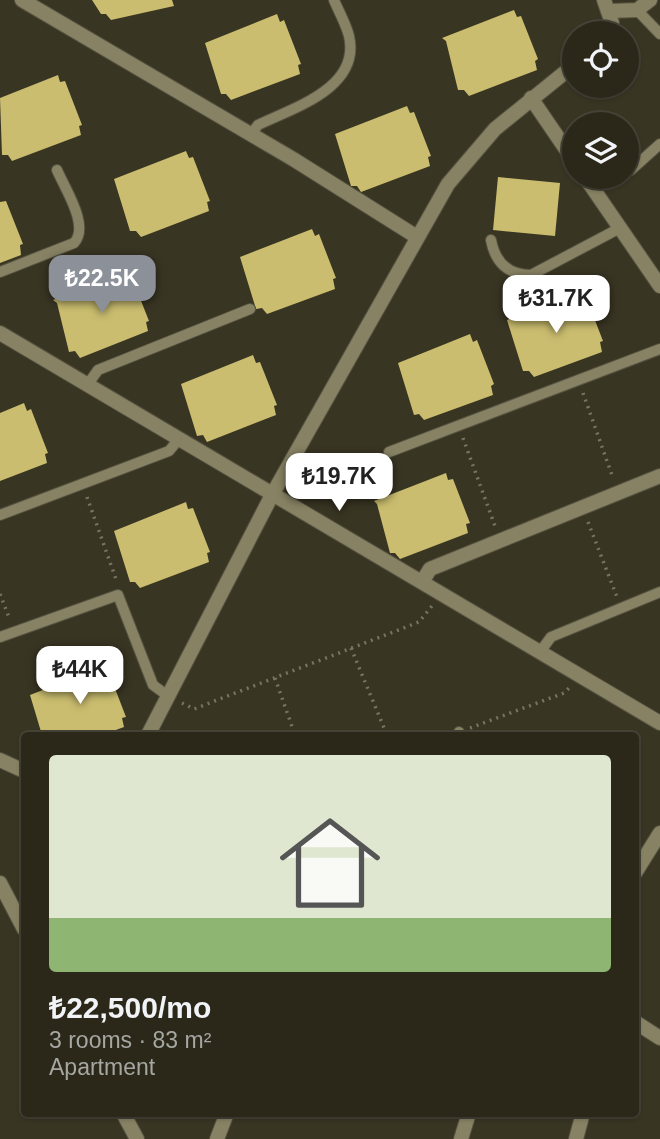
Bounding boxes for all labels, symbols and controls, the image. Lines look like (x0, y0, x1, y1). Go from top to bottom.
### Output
map controls (562, 21, 639, 189)
button: locate (562, 21, 639, 98)
button: layers (562, 112, 639, 189)
pin: ₺22.5K (45, 256, 159, 315)
text: ₺22.5K (65, 265, 139, 291)
pin: ₺31.7K (499, 276, 613, 335)
text: ₺31.7K (519, 285, 593, 311)
pin: ₺19.7K (282, 454, 396, 513)
text: ₺19.7K (302, 463, 376, 489)
pin: ₺44K (39, 646, 121, 706)
text: ₺44K (52, 656, 108, 682)
icon: home (267, 800, 393, 926)
text: ₺22,500/mo (49, 991, 211, 1024)
text: 3 rooms · 83 m² (49, 1027, 211, 1053)
text: Apartment (49, 1054, 155, 1080)

